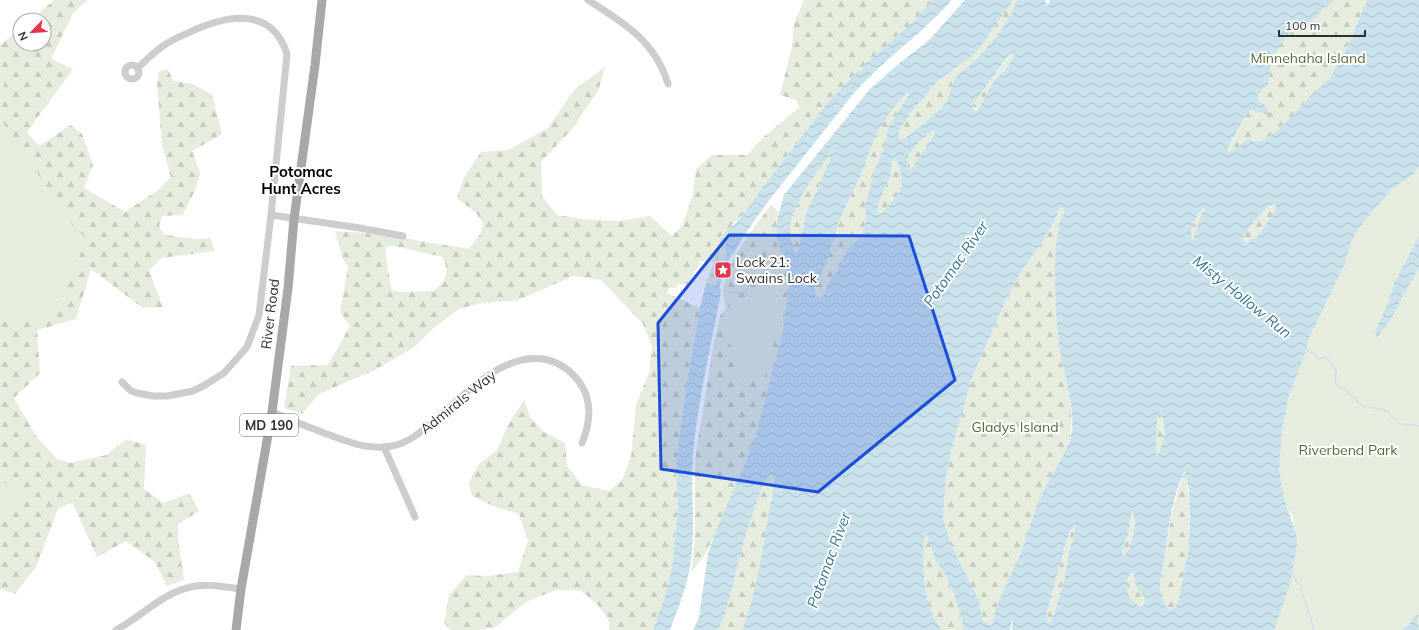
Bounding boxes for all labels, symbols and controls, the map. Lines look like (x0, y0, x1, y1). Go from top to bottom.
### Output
north arrow (12, 12, 52, 52)
scale bar (1279, 12, 1365, 38)
text: 100 m (1285, 18, 1320, 33)
text: N (15, 30, 31, 43)
park label: Minnehaha Island (1250, 49, 1366, 67)
district label: Potomac Hunt Acres (261, 162, 341, 198)
water label: Potomac River (919, 217, 993, 310)
water label: Misty Hollow Run (1189, 251, 1296, 342)
place label: Lock 21: Swains Lock (736, 253, 818, 287)
place icon: Lock 21: Swains Lock (713, 260, 733, 280)
street label: River Road (257, 278, 283, 350)
street label: Admirals Way (417, 366, 500, 438)
road number: MD 190 (240, 414, 298, 436)
park label: Gladys Island (971, 418, 1059, 436)
park label: Riverbend Park (1299, 441, 1398, 459)
water label: Potomac River (802, 509, 855, 610)

